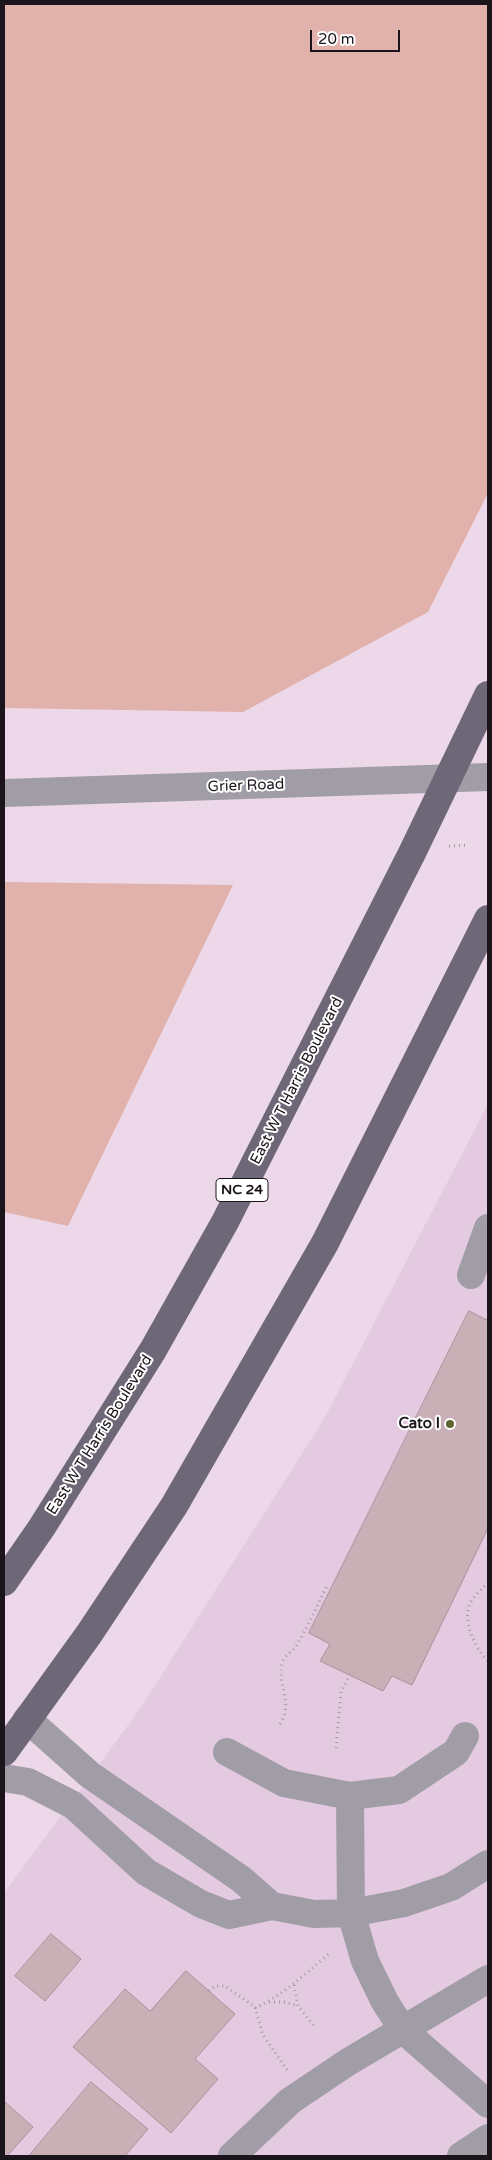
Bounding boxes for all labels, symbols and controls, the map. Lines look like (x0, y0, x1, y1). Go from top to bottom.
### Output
scale bar (312, 20, 402, 52)
text: 20 m (318, 30, 355, 48)
street label: Grier Road (207, 776, 285, 796)
street label: East W T Harris Boulevard (247, 995, 347, 1167)
road number: NC 24 (216, 1178, 268, 1202)
street label: East W T Harris Boulevard (43, 1352, 157, 1518)
place label: Cato I (398, 1415, 440, 1433)
marker: Cato I (444, 1418, 456, 1430)

